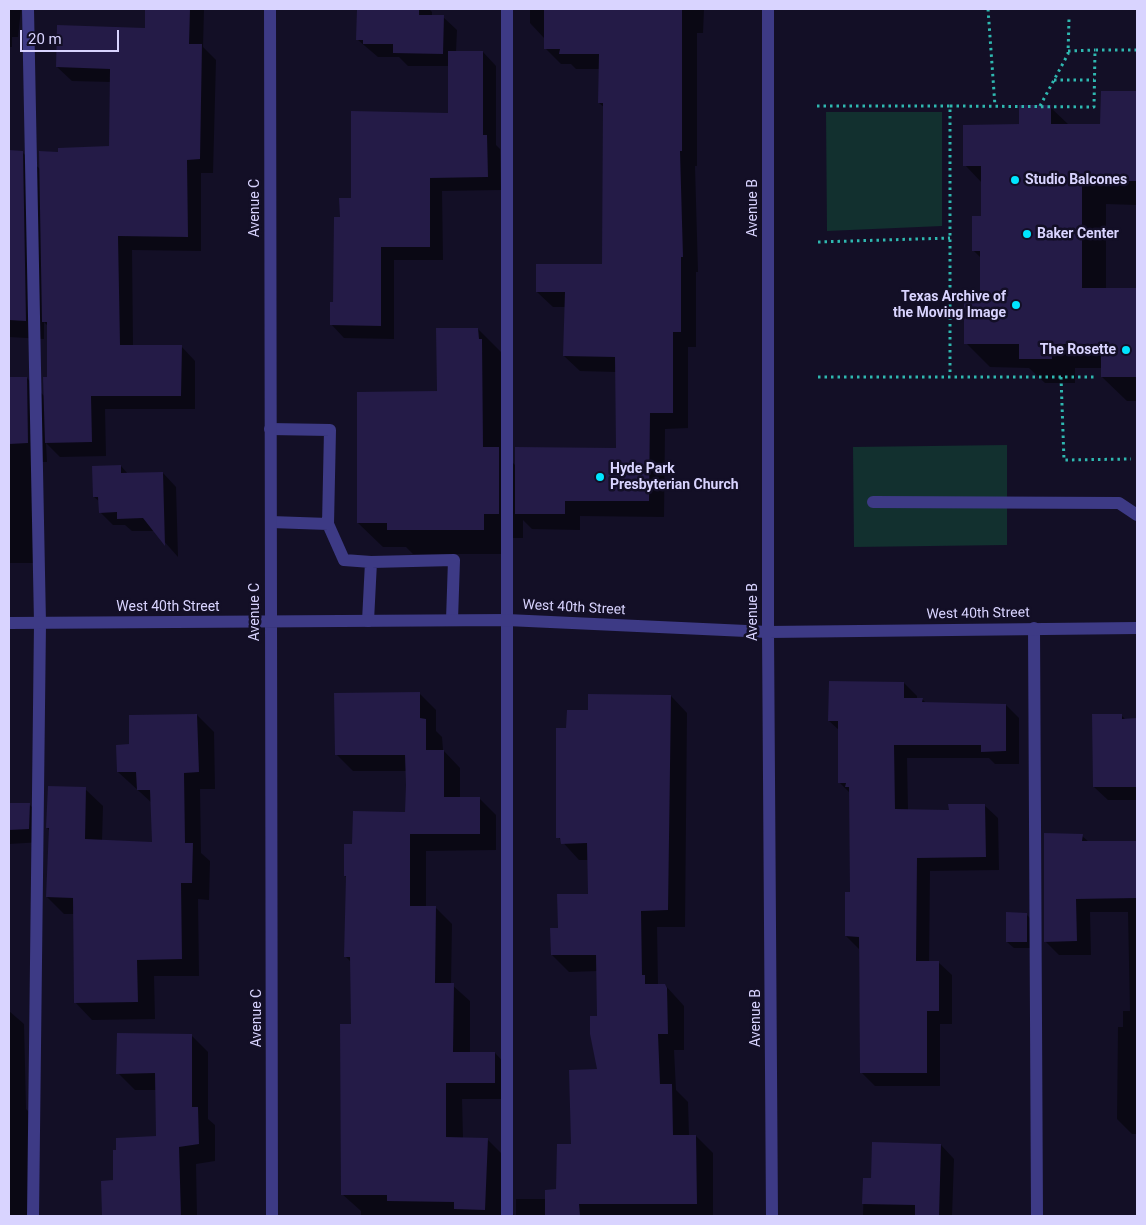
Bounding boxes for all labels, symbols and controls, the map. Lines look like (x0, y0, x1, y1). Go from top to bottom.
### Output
scale bar (22, 20, 121, 52)
text: 20 m (28, 30, 62, 48)
place label: Studio Balcones (1025, 172, 1127, 188)
marker: Studio Balcones (1009, 174, 1021, 186)
street label: Avenue C (247, 179, 263, 237)
street label: Avenue B (745, 179, 761, 237)
place label: Baker Center (1037, 226, 1119, 242)
marker: Baker Center (1021, 228, 1033, 240)
place label: Texas Archive of the Moving Image (893, 289, 1006, 322)
marker: Texas Archive of the Moving Image (1010, 299, 1022, 311)
place label: The Rosette (1040, 342, 1116, 358)
marker: The Rosette (1120, 344, 1132, 356)
place label: Hyde Park Presbyterian Church (610, 461, 739, 494)
marker: Hyde Park Presbyterian Church (594, 471, 606, 483)
street label: Avenue C (247, 583, 263, 641)
street label: Avenue B (745, 583, 761, 641)
street label: West 40th Street (522, 597, 626, 619)
street label: West 40th Street (116, 599, 220, 615)
street label: West 40th Street (926, 605, 1030, 623)
street label: Avenue C (249, 989, 265, 1047)
street label: Avenue B (748, 989, 764, 1047)

